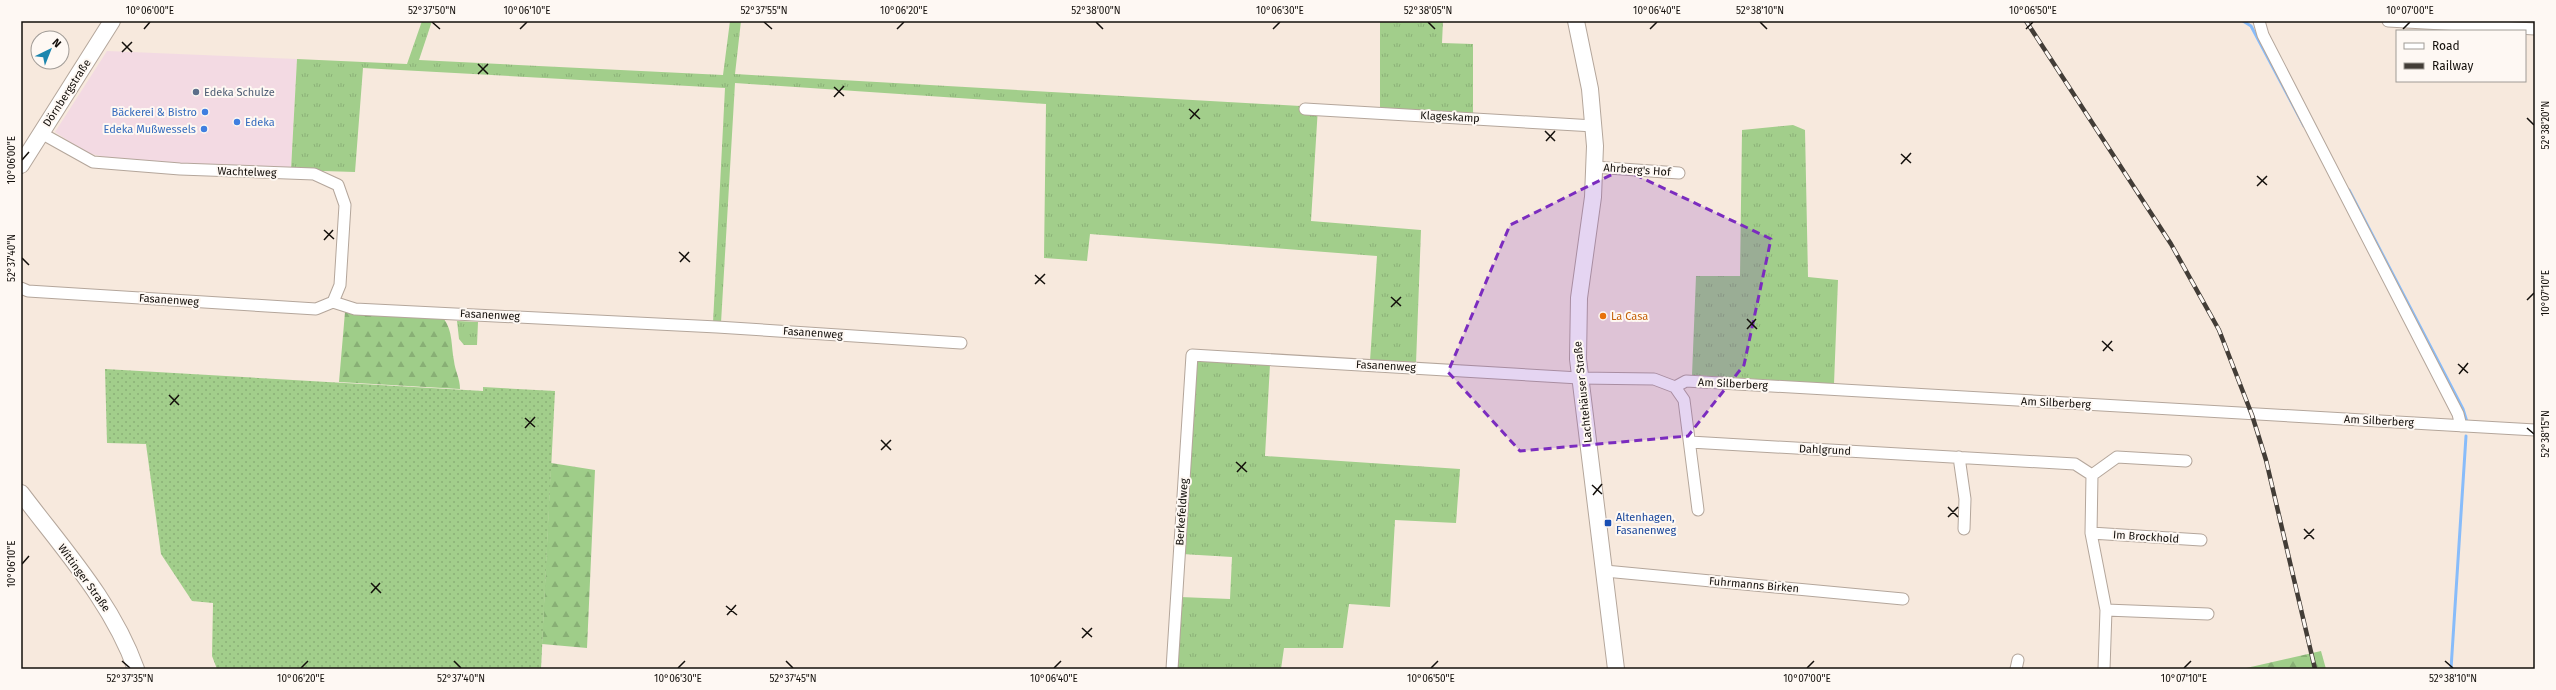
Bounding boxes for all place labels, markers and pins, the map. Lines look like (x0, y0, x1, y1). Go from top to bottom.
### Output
place label: Edeka Schulze (204, 86, 275, 99)
marker: Edeka Schulze (191, 87, 201, 97)
place label: Bäckerei & Bistro (111, 106, 197, 119)
marker: Bäckerei & Bistro (200, 107, 210, 117)
place label: Edeka (245, 116, 275, 129)
marker: Edeka (232, 117, 242, 127)
place label: Edeka Mußwessels (104, 123, 196, 136)
marker: Edeka Mußwessels (199, 124, 209, 134)
place label: La Casa (1611, 310, 1648, 323)
marker: La Casa (1598, 311, 1608, 321)
place label: Altenhagen, Fasanenweg (1616, 511, 1676, 537)
marker: Altenhagen, Fasanenweg (1603, 518, 1613, 528)

